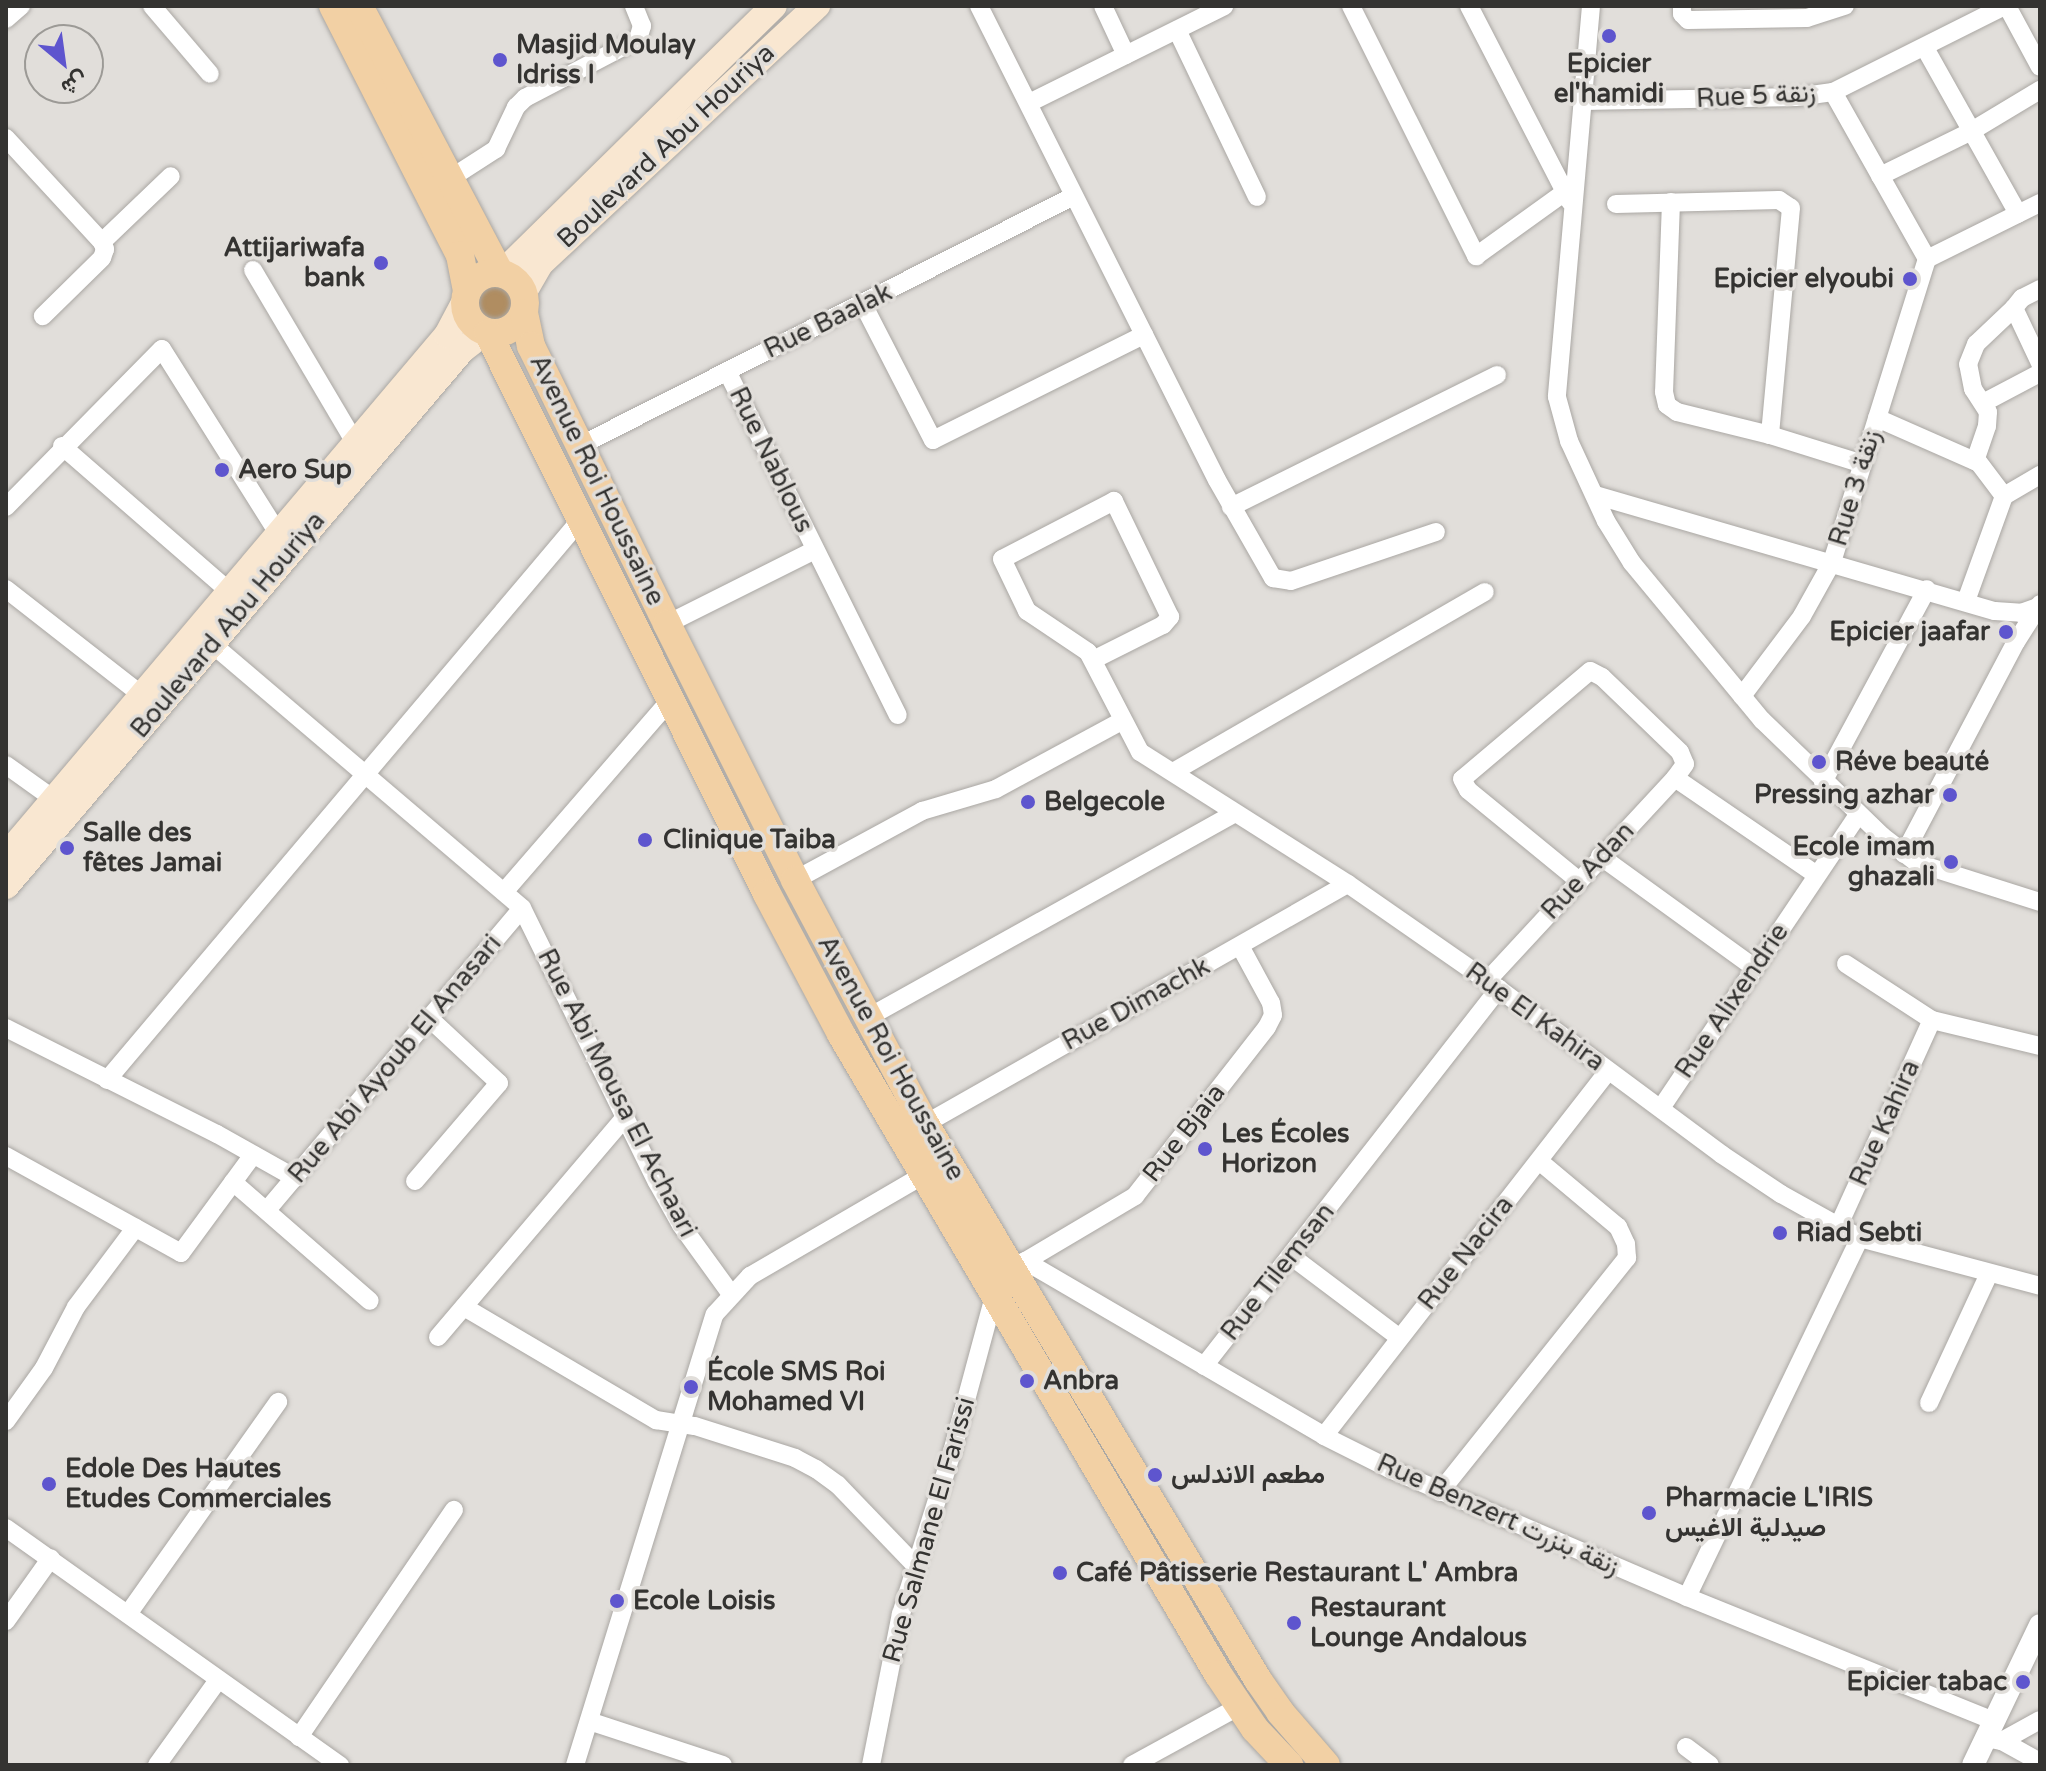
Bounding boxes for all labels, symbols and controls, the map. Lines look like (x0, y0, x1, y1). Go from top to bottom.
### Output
north arrow (24, 24, 104, 104)
marker: Epicier el'hamidi (1600, 27, 1618, 45)
place label: Masjid Moulay Idriss I (516, 29, 696, 90)
street label: Boulevard Abu Houriya (551, 37, 781, 255)
place label: Epicier el'hamidi (1554, 48, 1664, 110)
marker: Masjid Moulay Idriss I (491, 51, 509, 69)
text: ش (57, 65, 93, 101)
street label: Rue 5 زنقة (1695, 77, 1817, 115)
place label: Attijariwafa bank (223, 232, 365, 294)
marker: Attijariwafa bank (372, 254, 390, 272)
place label: Epicier elyoubi (1713, 263, 1894, 295)
marker: Epicier elyoubi (1901, 270, 1919, 288)
street label: Rue Baalak (759, 277, 897, 365)
street label: Avenue Roi Houssaine (523, 350, 671, 610)
street label: Rue Nablous (722, 382, 820, 538)
street label: Rue 3 زنقة (1823, 426, 1887, 550)
place label: Aero Sup (238, 454, 352, 486)
marker: Aero Sup (213, 461, 231, 479)
street label: Boulevard Abu Houriya (124, 506, 332, 744)
place label: Epicier jaafar (1829, 616, 1990, 648)
marker: Epicier jaafar (1997, 623, 2015, 641)
place label: Réve beauté (1835, 746, 1989, 778)
marker: Réve beauté (1810, 753, 1828, 771)
place label: Pressing azhar (1754, 779, 1934, 811)
place label: Belgecole (1044, 786, 1165, 818)
marker: Pressing azhar (1941, 786, 1959, 804)
marker: Belgecole (1019, 793, 1037, 811)
street label: Rue Adan (1535, 816, 1641, 926)
place label: Salle des fêtes Jamai (83, 817, 222, 878)
place label: Clinique Taiba (663, 824, 836, 856)
marker: Clinique Taiba (634, 829, 656, 851)
place label: Ecole imam ghazali (1792, 831, 1935, 892)
marker: Salle des fêtes Jamai (58, 839, 76, 857)
marker: Ecole imam ghazali (1942, 853, 1960, 871)
street label: Rue Alixendrie (1669, 918, 1795, 1084)
street label: Rue Abi Ayoub El Anasari (282, 928, 508, 1190)
street label: Avenue Roi Houssaine (811, 930, 971, 1186)
street label: Rue Abi Mousa El Achaari (531, 944, 703, 1242)
street label: Rue Dimachk (1057, 951, 1215, 1057)
street label: Rue El Kahira (1459, 956, 1611, 1078)
street label: Rue Kahira (1843, 1055, 1927, 1191)
street label: Rue Bjaia (1136, 1078, 1232, 1188)
place label: Les Écoles Horizon (1221, 1118, 1349, 1180)
marker: Les Écoles Horizon (1196, 1140, 1214, 1158)
street label: Rue Nacira (1412, 1190, 1520, 1316)
street label: Rue Tilemsan (1215, 1197, 1341, 1347)
place label: Riad Sebti (1796, 1217, 1922, 1249)
marker: Riad Sebti (1771, 1224, 1789, 1242)
place label: École SMS Roi Mohamed VI (707, 1356, 885, 1418)
place label: Anbra (1043, 1365, 1119, 1397)
marker: Anbra (1018, 1372, 1036, 1390)
marker: École SMS Roi Mohamed VI (682, 1378, 700, 1396)
street label: Rue Salmane El Farissi (876, 1394, 982, 1666)
street label: Rue Benzert زنقة بنزرت (1372, 1447, 1624, 1583)
place label: Edole Des Hautes Etudes Commerciales (65, 1453, 331, 1514)
place label: مطعم الاندلس (1171, 1459, 1325, 1491)
marker: مطعم الاندلس (1146, 1466, 1164, 1484)
marker: Edole Des Hautes Etudes Commerciales (40, 1475, 58, 1493)
place label: Pharmacie L'IRIS صيدلية الاغيس (1665, 1482, 1873, 1544)
marker: Pharmacie L'IRIS صيدلية الاغيس (1640, 1504, 1658, 1522)
place label: Café Pâtisserie Restaurant L' Ambra (1076, 1557, 1518, 1589)
marker: Café Pâtisserie Restaurant L' Ambra (1051, 1564, 1069, 1582)
place label: Ecole Loisis (633, 1585, 775, 1617)
marker: Ecole Loisis (608, 1592, 626, 1610)
place label: Restaurant Lounge Andalous (1310, 1592, 1527, 1654)
marker: Restaurant Lounge Andalous (1285, 1614, 1303, 1632)
place label: Epicier tabac (1847, 1666, 2007, 1698)
marker: Epicier tabac (2014, 1673, 2032, 1691)

